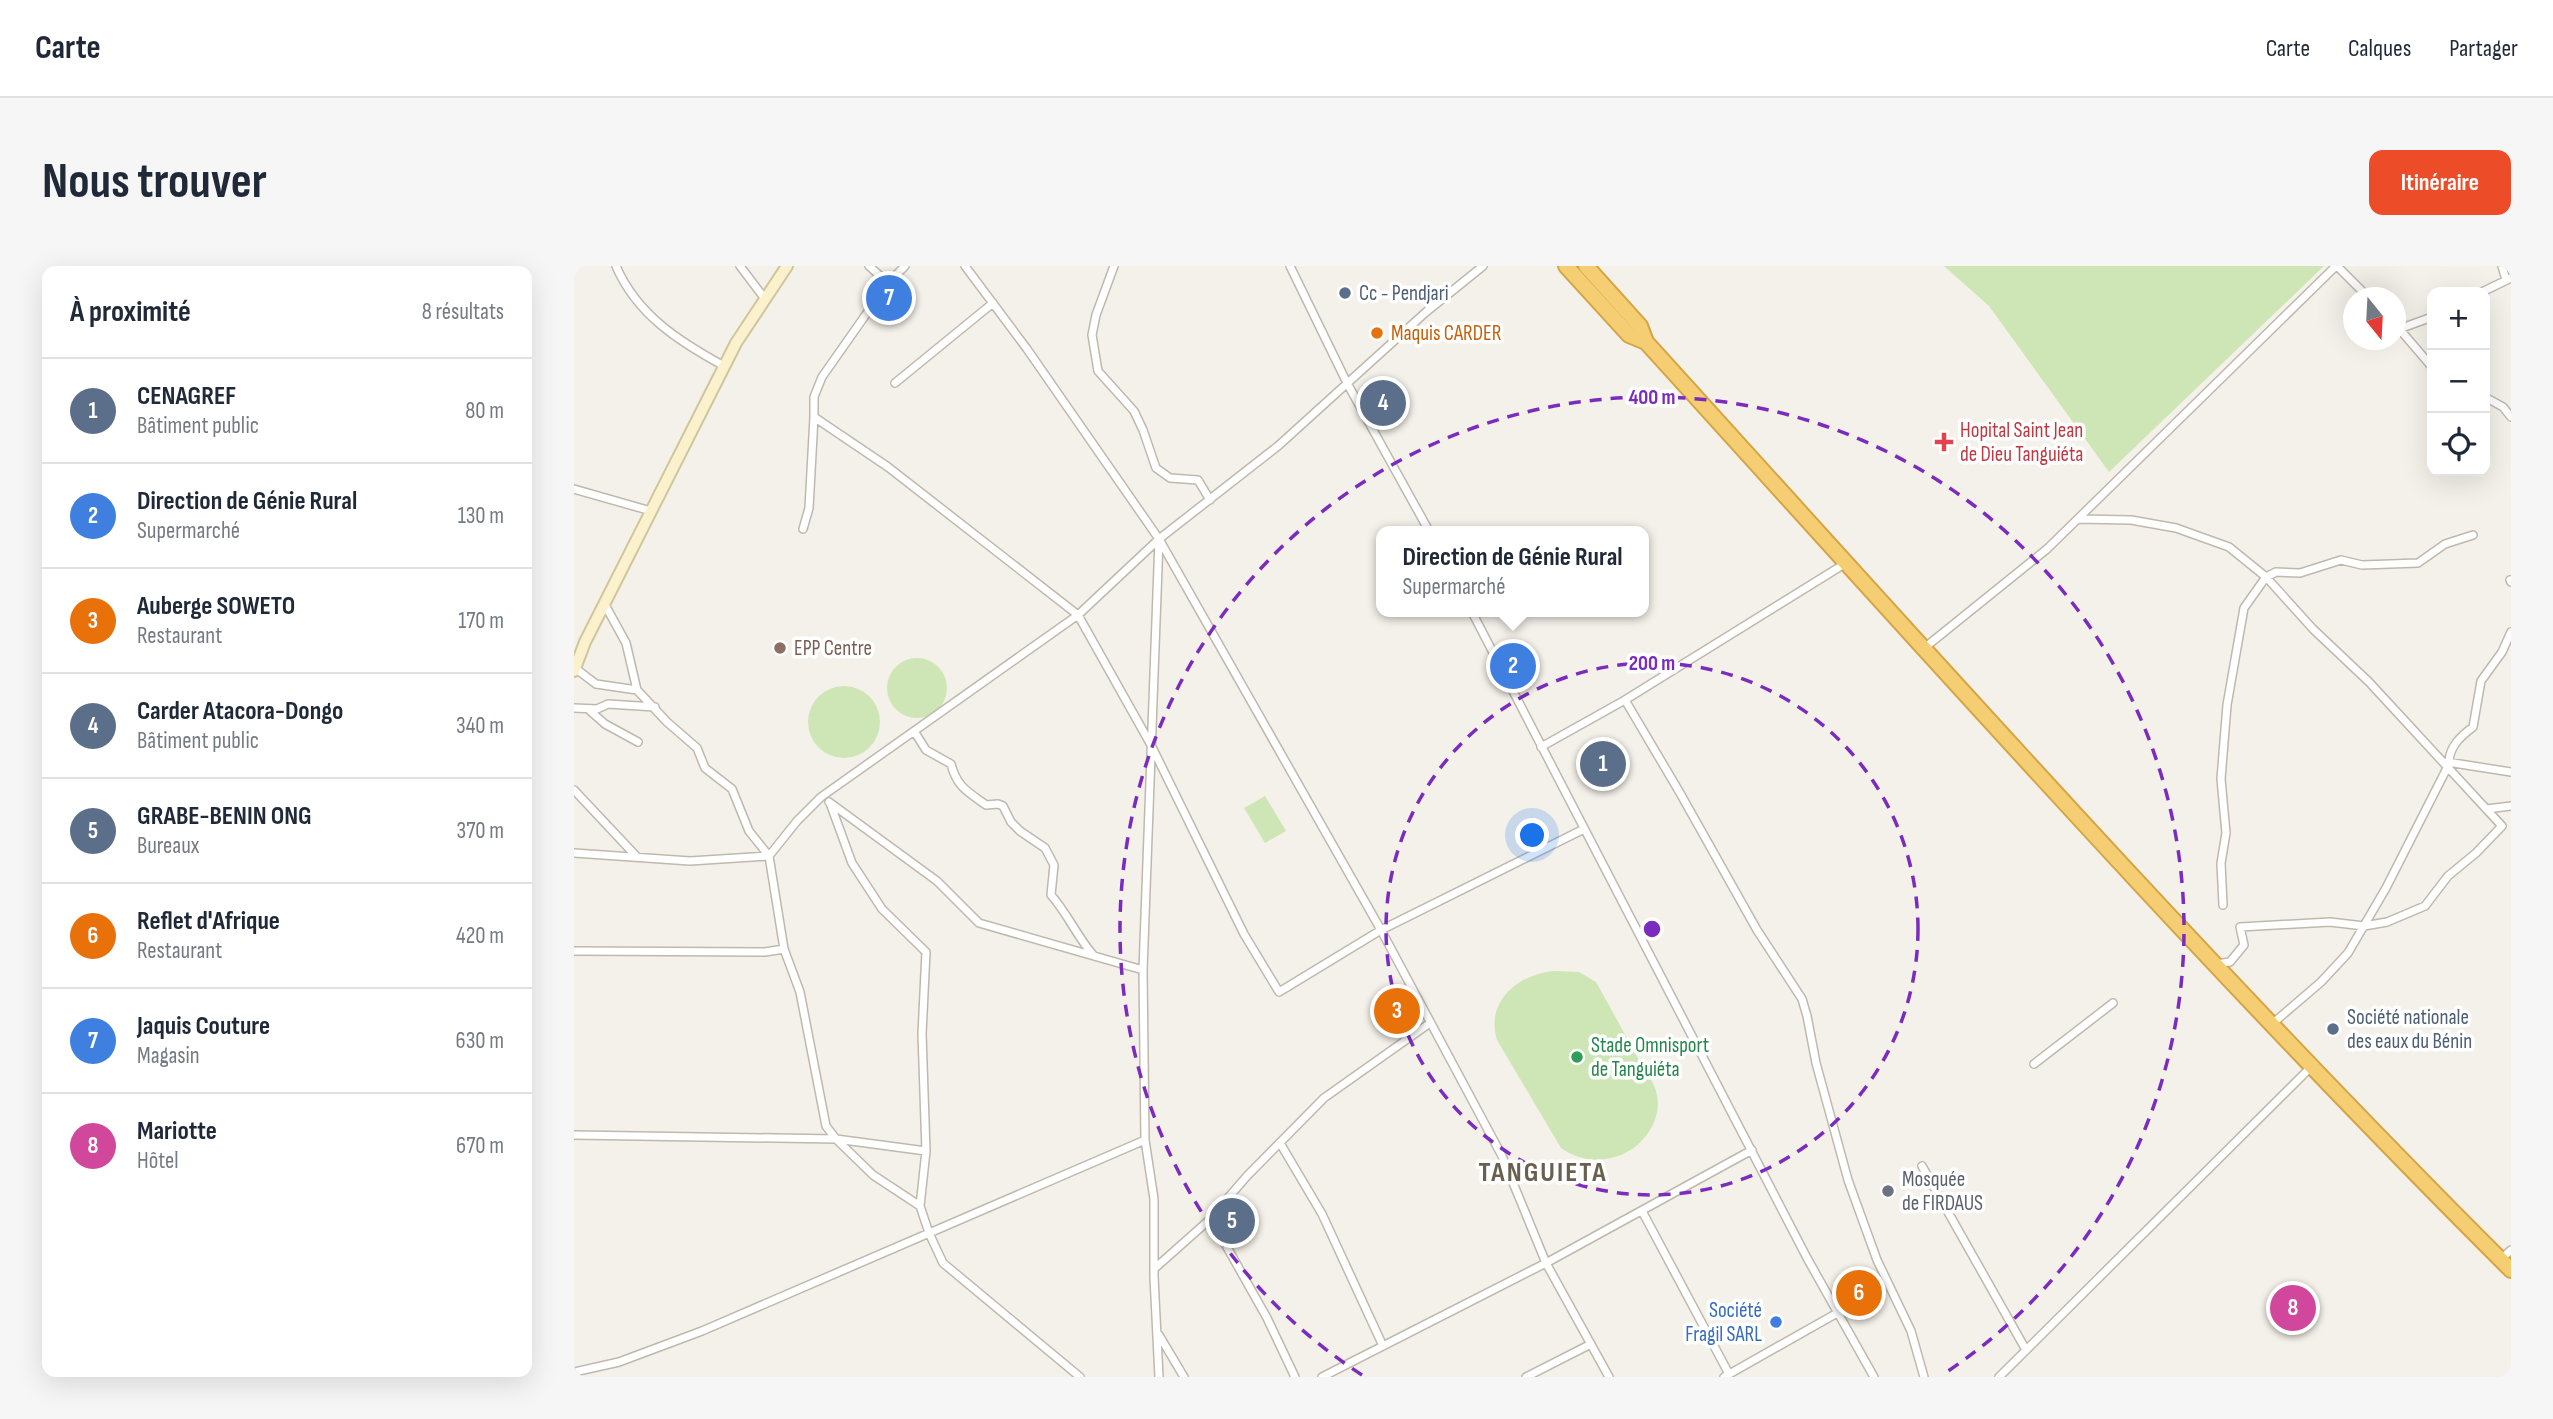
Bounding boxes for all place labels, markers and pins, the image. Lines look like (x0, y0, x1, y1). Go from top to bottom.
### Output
pin: 7 (866, 272, 912, 324)
place label: Cc - Pendjari (1359, 281, 1449, 306)
marker: Cc - Pendjari (1337, 285, 1353, 301)
place label: Maquis CARDER (1391, 321, 1502, 346)
marker: Maquis CARDER (1369, 325, 1385, 341)
pin: 4 (1360, 377, 1406, 429)
place label: Hopital Saint Jean de Dieu Tanguiéta (1960, 418, 2083, 467)
marker: Hopital Saint Jean de Dieu Tanguiéta (1934, 432, 1954, 452)
place label: EPP Centre (794, 636, 872, 661)
marker: EPP Centre (772, 640, 788, 656)
pin: 2 (1490, 640, 1536, 692)
pin: 1 (1580, 738, 1626, 790)
centre of rings (1640, 917, 1664, 941)
pin: 3 (1374, 985, 1420, 1037)
place label: Société nationale des eaux du Bénin (2347, 1005, 2472, 1054)
marker: Société nationale des eaux du Bénin (2325, 1021, 2341, 1037)
place label: Stade Omnisport de Tanguiéta (1591, 1033, 1709, 1082)
marker: Stade Omnisport de Tanguiéta (1569, 1049, 1585, 1065)
place label: Mosquée de FIRDAUS (1902, 1167, 1983, 1216)
marker: Mosquée de FIRDAUS (1880, 1183, 1896, 1199)
pin: 5 (1209, 1195, 1255, 1247)
pin: 6 (1836, 1267, 1882, 1319)
pin: 8 (2270, 1282, 2316, 1334)
place label: Société Fragil SARL (1685, 1298, 1762, 1347)
marker: Société Fragil SARL (1768, 1314, 1784, 1330)

